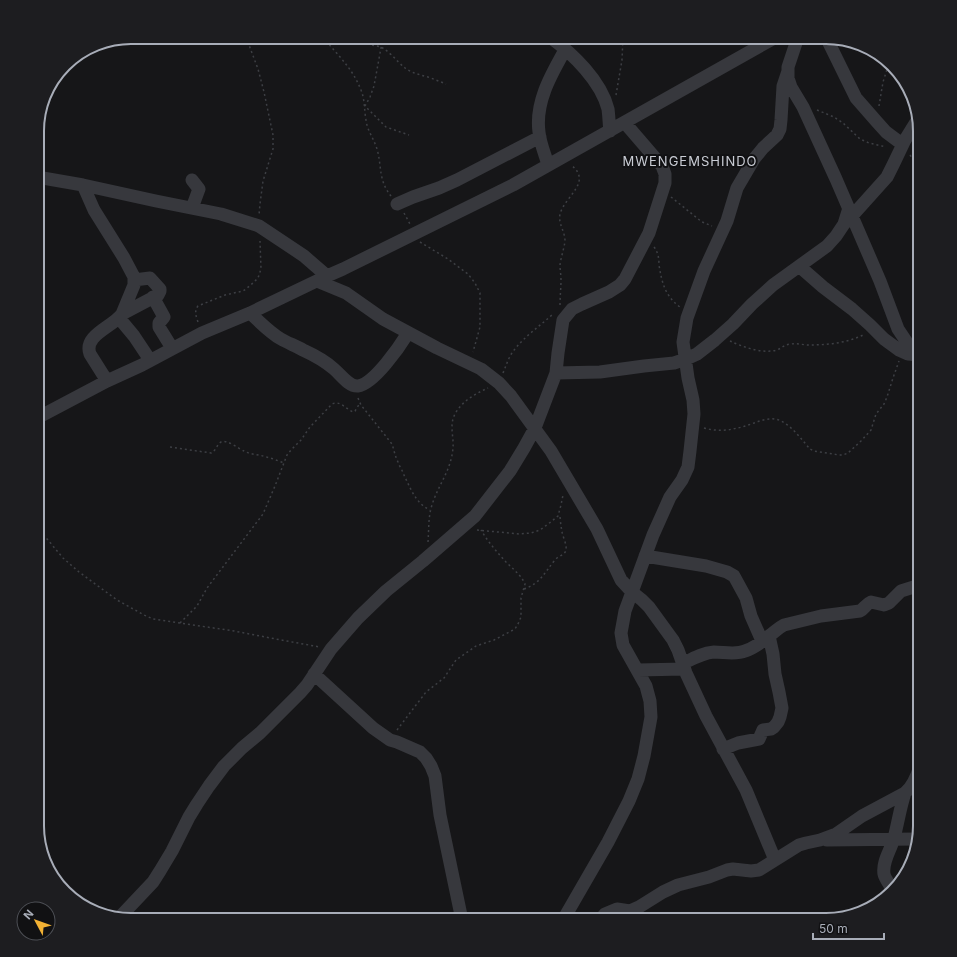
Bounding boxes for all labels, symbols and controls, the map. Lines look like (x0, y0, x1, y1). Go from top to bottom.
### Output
district label: MWENGEMSHINDO (622, 153, 758, 169)
north arrow (16, 901, 56, 941)
text: N (20, 907, 36, 922)
scale bar (813, 915, 884, 941)
text: 50 m (819, 921, 848, 936)

